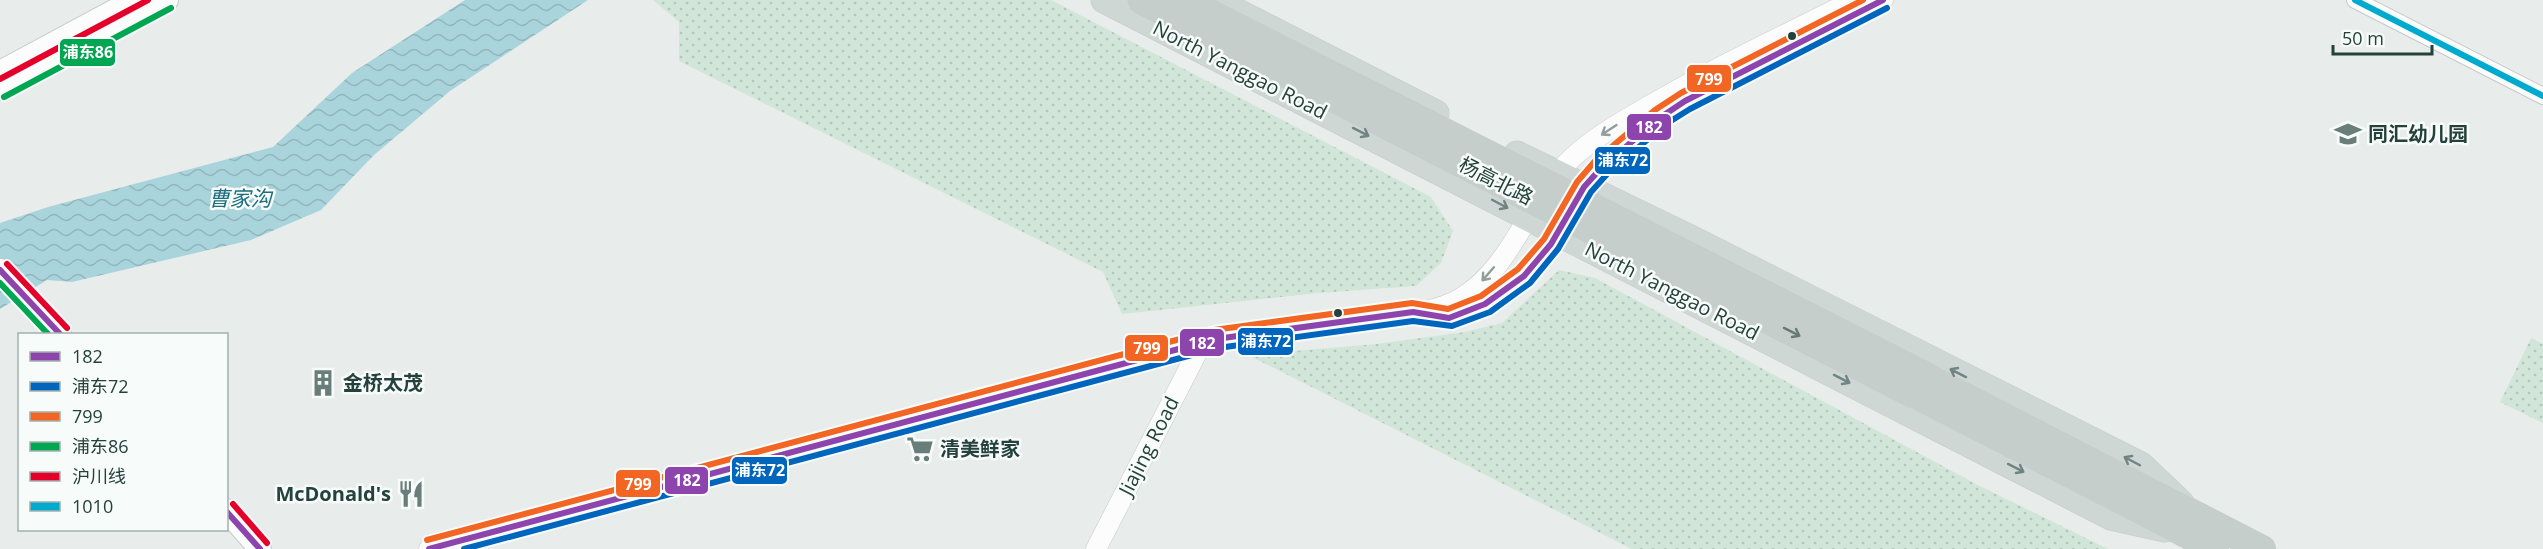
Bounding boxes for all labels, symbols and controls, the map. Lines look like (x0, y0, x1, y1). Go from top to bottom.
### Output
street label: North Yanggao Road (1148, 14, 1332, 125)
scale bar (2333, 18, 2432, 56)
text: 50 m (2342, 26, 2384, 50)
unlabelled marker (1786, 30, 1798, 42)
line badge: 浦东86 (59, 38, 116, 67)
text: 浦东86 (63, 41, 113, 63)
line badge: 799 (1686, 64, 1732, 93)
text: 799 (1695, 68, 1723, 90)
line badge: 182 (1626, 113, 1672, 141)
text: 182 (1635, 116, 1663, 138)
school or university icon: 同汇幼儿园 (2333, 119, 2363, 149)
place label: 同汇幼儿园 (2368, 120, 2468, 147)
one-way arrow (1602, 124, 1618, 136)
one-way arrow (1352, 127, 1370, 138)
line badge: 浦东72 (1594, 146, 1651, 175)
text: 浦东72 (1598, 149, 1648, 171)
street label: 杨高北路 (1454, 150, 1538, 211)
water label: 曹家沟 (209, 184, 273, 212)
one-way arrow (1491, 198, 1508, 210)
street label: North Yanggao Road (1580, 235, 1764, 346)
one-way arrow (1481, 266, 1495, 281)
unlabelled marker (1332, 307, 1344, 319)
line badge: 浦东72 (1237, 327, 1294, 356)
one-way arrow (1782, 327, 1800, 338)
line badge: 182 (1179, 328, 1225, 357)
text: 浦东72 (1241, 330, 1291, 352)
text: 182 (1188, 332, 1216, 354)
legend (18, 333, 228, 531)
line badge: 799 (1124, 334, 1169, 362)
text: 799 (1133, 337, 1161, 359)
text: 182 (72, 344, 103, 368)
one-way arrow (1950, 367, 1968, 378)
building icon: 金桥太茂 (308, 368, 338, 398)
place label: 金桥太茂 (343, 369, 423, 396)
one-way arrow (1833, 373, 1851, 385)
text: 浦东72 (72, 374, 129, 398)
street label: Jiajing Road (1111, 392, 1185, 502)
text: 799 (72, 404, 103, 428)
text: 浦东86 (72, 434, 129, 458)
supermarket icon: 清美鲜家 (905, 434, 935, 464)
place label: 清美鲜家 (940, 435, 1020, 462)
one-way arrow (2124, 455, 2142, 466)
line badge: 浦东72 (731, 456, 788, 485)
text: 浦东72 (735, 459, 785, 481)
one-way arrow (2006, 462, 2024, 474)
text: 沪川线 (72, 464, 126, 488)
line badge: 182 (664, 466, 709, 495)
line badge: 799 (615, 469, 661, 498)
text: 182 (673, 469, 701, 491)
text: 799 (624, 473, 652, 495)
restaurant icon: McDonald's (396, 479, 426, 509)
place label: McDonald's (275, 480, 391, 507)
text: 1010 (72, 494, 113, 518)

